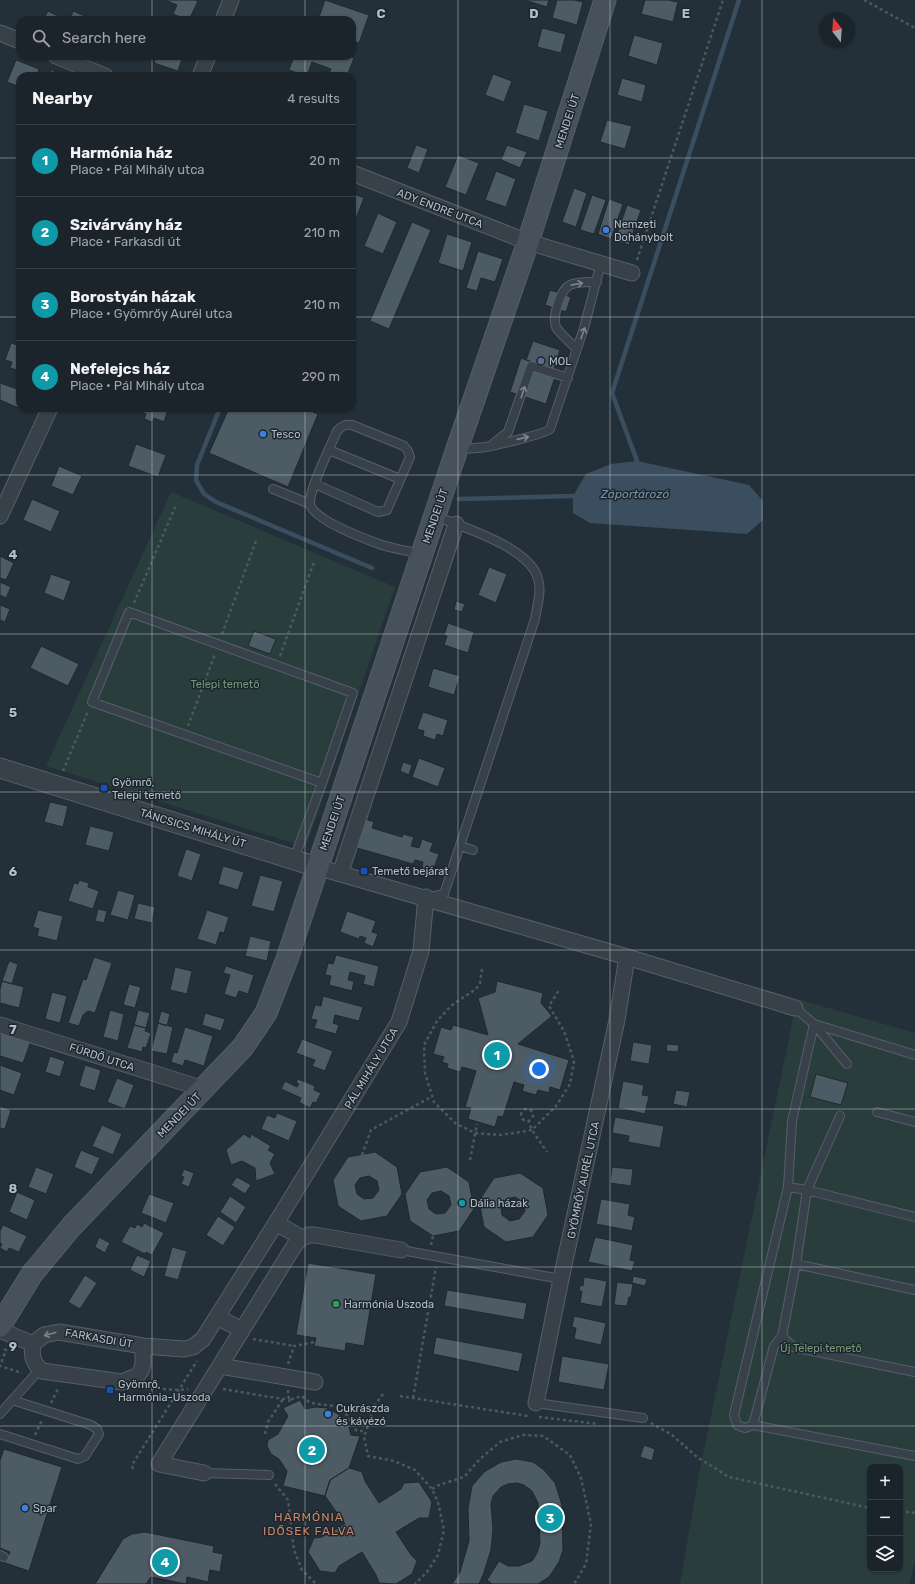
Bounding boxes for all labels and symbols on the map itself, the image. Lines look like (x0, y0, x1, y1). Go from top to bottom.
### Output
text: C (376, 6, 386, 21)
text: D (529, 6, 539, 21)
text: E (682, 6, 690, 21)
north arrow (819, 12, 855, 48)
street label: MENDEI ÚT (552, 91, 583, 150)
street label: ADY ENDRE UTCA (395, 186, 485, 231)
place label: Nemzeti Dohánybolt (614, 218, 674, 244)
marker: Nemzeti Dohánybolt (601, 225, 611, 235)
one-way arrow (570, 279, 583, 287)
one-way arrow (579, 328, 587, 340)
place label: MOL (549, 355, 571, 368)
marker: MOL (536, 356, 546, 366)
one-way arrow (519, 386, 527, 398)
place label: Tesco (271, 428, 300, 441)
marker: Tesco (258, 429, 268, 439)
one-way arrow (516, 433, 529, 441)
street label: MENDEI ÚT (420, 486, 451, 545)
water label: Záportározó (600, 487, 669, 501)
text: 4 (9, 547, 18, 562)
park label: Telepi temető (191, 678, 259, 691)
text: 5 (9, 705, 17, 720)
place label: Gyömrő, Telepi temető (112, 776, 181, 802)
marker: Gyömrő, Telepi temető (99, 783, 109, 793)
street label: MENDEI ÚT (317, 793, 348, 852)
street label: TÁNCSICS MIHÁLY ÚT (138, 806, 248, 851)
text: 6 (9, 864, 18, 879)
place label: Temető bejárat (372, 865, 449, 878)
marker: Temető bejárat (359, 866, 369, 876)
text: 7 (9, 1022, 17, 1037)
street label: PÁL MIHÁLY UTCA (342, 1025, 401, 1111)
pin: 1 (484, 1040, 510, 1070)
street label: FÜRDŐ UTCA (68, 1041, 137, 1074)
your location (529, 1059, 549, 1079)
street label: MENDEI ÚT (155, 1090, 204, 1140)
street label: GYÖMRŐY AURÉL UTCA (565, 1120, 602, 1240)
text: 8 (9, 1181, 18, 1196)
place label: Dália házak (470, 1197, 528, 1210)
marker: Dália házak (457, 1198, 467, 1208)
place label: Harmónia Uszoda (344, 1298, 434, 1311)
marker: Harmónia Uszoda (331, 1299, 341, 1309)
street label: FARKASDI ÚT (64, 1326, 134, 1351)
one-way arrow (44, 1330, 57, 1338)
text: 9 (9, 1339, 17, 1354)
park label: Új Telepi temető (780, 1342, 862, 1355)
place label: Gyömrő, Harmónia-Uszoda (118, 1378, 211, 1404)
marker: Gyömrő, Harmónia-Uszoda (105, 1385, 115, 1395)
place label: Cukrászda és kávézó (336, 1402, 390, 1428)
marker: Cukrászda és kávézó (323, 1409, 333, 1419)
pin: 2 (299, 1435, 325, 1465)
place label: Spar (33, 1502, 57, 1515)
marker: Spar (20, 1503, 30, 1513)
pin: 3 (537, 1503, 563, 1533)
district label: HARMÓNIA IDŐSEK FALVA (263, 1510, 355, 1538)
pin: 4 (152, 1547, 178, 1577)

